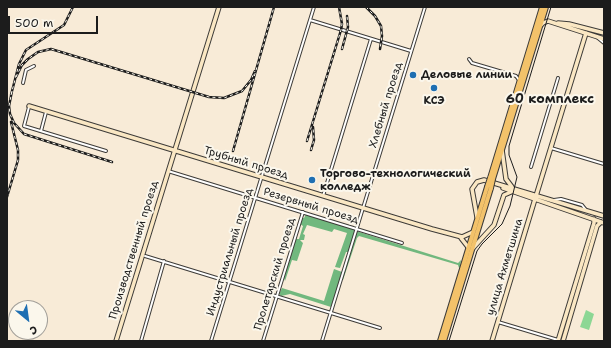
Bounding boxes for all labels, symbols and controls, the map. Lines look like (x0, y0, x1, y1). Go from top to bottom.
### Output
scale bar (10, 8, 100, 34)
text: 500 m (15, 15, 53, 31)
street label: Хлебный проезд (367, 61, 405, 149)
place label: Деловые линии (421, 68, 512, 82)
marker: Деловые линии (408, 70, 418, 80)
marker: КСЭ (429, 83, 439, 93)
district label: 60 комплекс (506, 92, 594, 108)
place label: КСЭ (423, 94, 445, 108)
street label: Трубный проезд (202, 144, 290, 182)
place label: Торгово-технологический колледж (320, 167, 471, 193)
marker: Торгово-технологический колледж (307, 175, 317, 185)
street label: Производственный проезд (107, 179, 161, 321)
street label: Резервный проезд (262, 185, 360, 227)
street label: Индустриальный проезд (204, 186, 256, 318)
street label: Пролетарский проезд (252, 216, 298, 332)
street label: улица Ахметшина (484, 217, 526, 317)
north arrow (8, 300, 48, 340)
text: С (27, 322, 40, 338)

